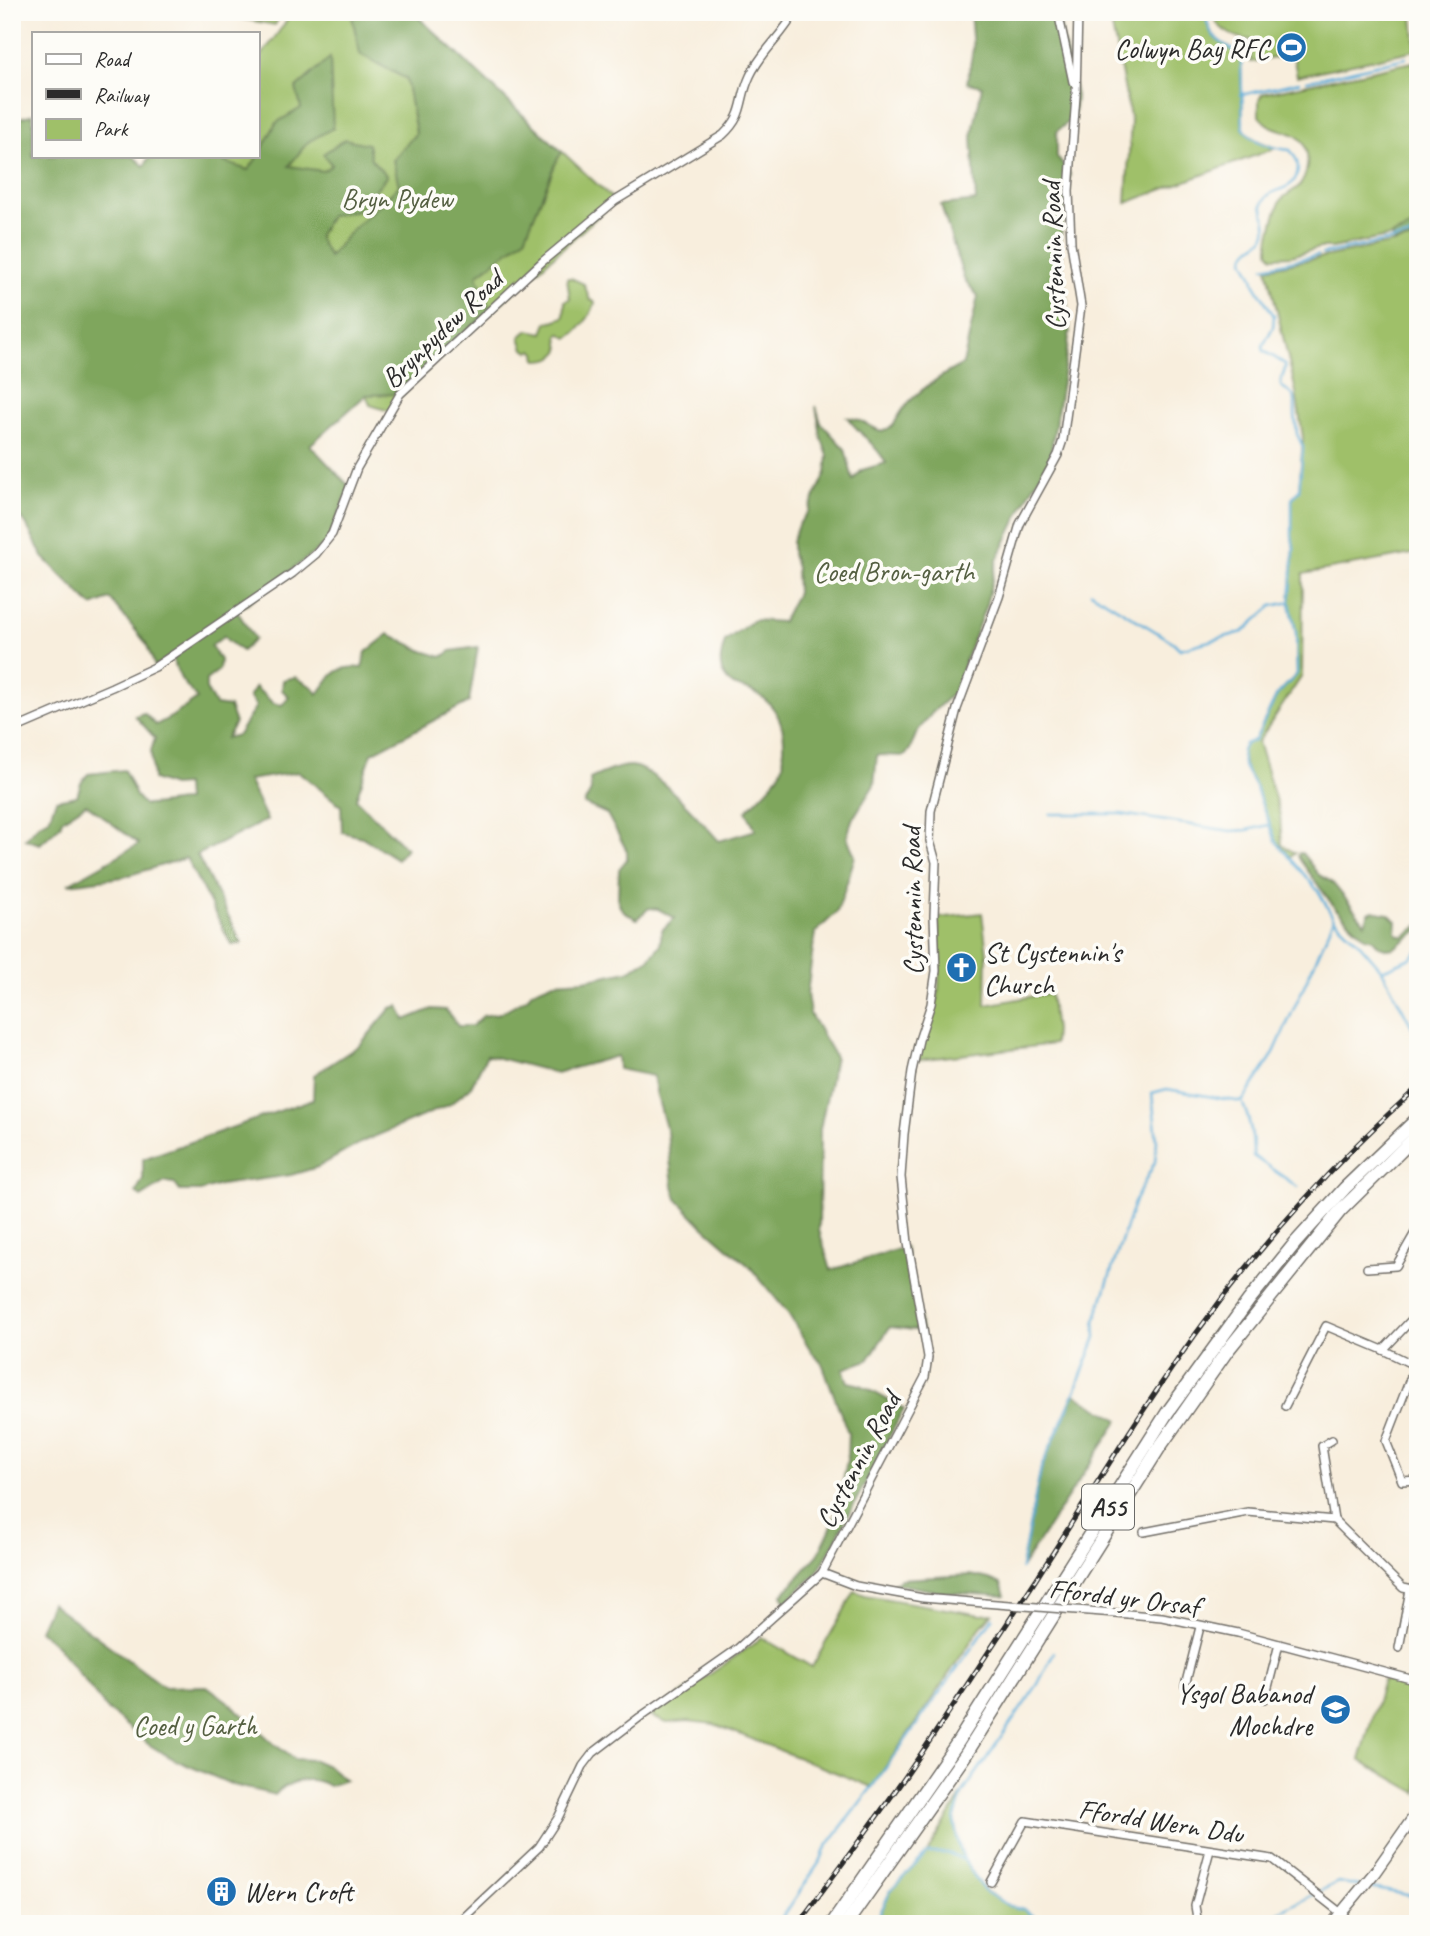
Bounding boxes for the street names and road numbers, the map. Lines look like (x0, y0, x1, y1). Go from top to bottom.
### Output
street label: Cystennin Road (1033, 177, 1073, 331)
street label: Brynpydew Road (374, 260, 513, 396)
street label: Cystennin Road (893, 823, 931, 975)
street label: Cystennin Road (808, 1383, 910, 1534)
road number: A55 (1082, 1484, 1134, 1530)
street label: Ffordd yr Orsaf (1047, 1570, 1207, 1624)
street label: Ffordd Wern Ddu (1076, 1791, 1247, 1852)

